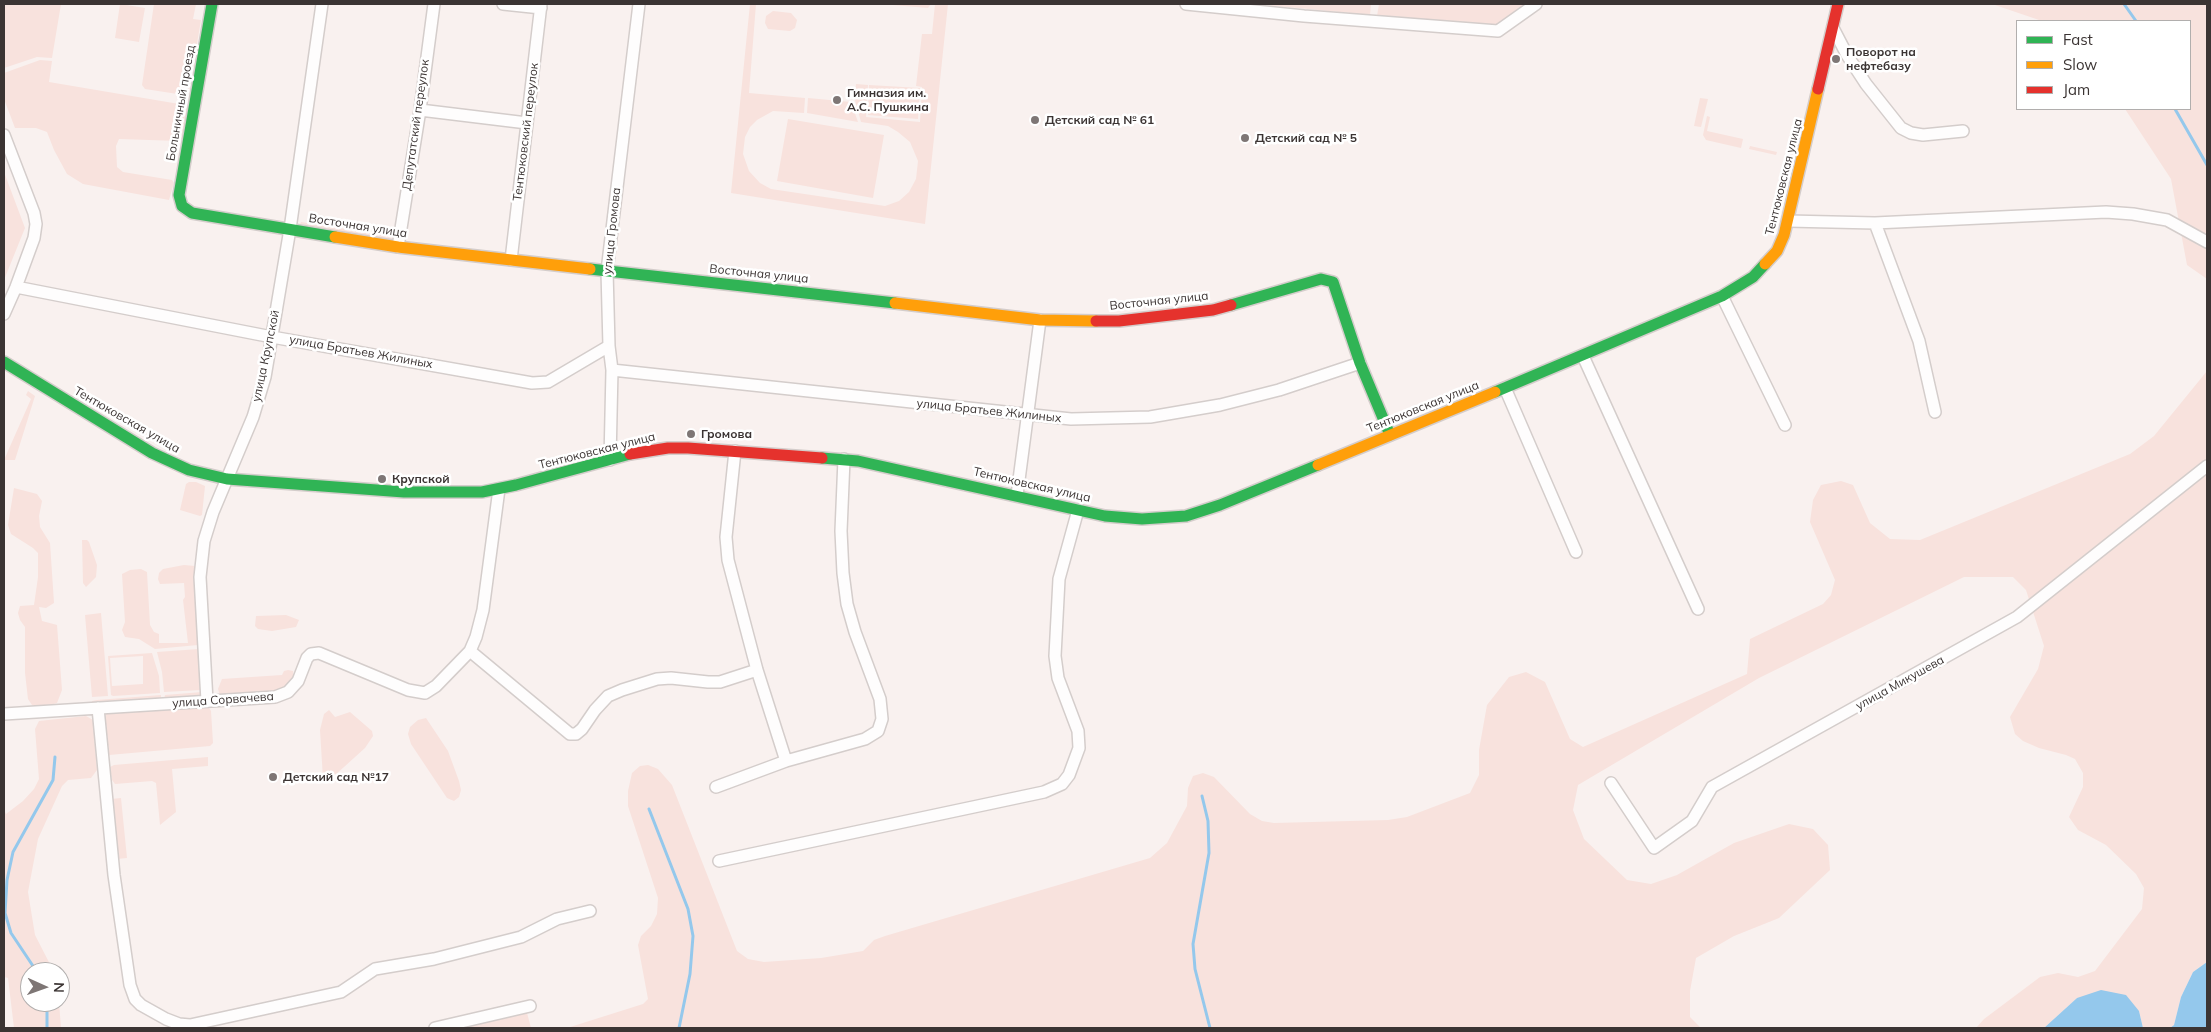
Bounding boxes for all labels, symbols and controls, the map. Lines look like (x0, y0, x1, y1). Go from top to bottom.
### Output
legend (2016, 20, 2191, 110)
text: Fast (2063, 30, 2093, 49)
street label: Больничный проезд (164, 44, 198, 162)
place label: Поворот на нефтебазу (1846, 45, 1916, 73)
marker: Поворот на нефтебазу (1830, 53, 1842, 65)
text: Slow (2063, 55, 2097, 74)
street label: Депутатский переулок (400, 58, 432, 192)
street label: Тентюковский переулок (510, 62, 542, 202)
text: Jam (2063, 80, 2090, 99)
place label: Гимназия им. А.С. Пушкина (847, 86, 929, 114)
marker: Гимназия им. А.С. Пушкина (831, 94, 843, 106)
place label: Детский сад № 61 (1045, 113, 1154, 127)
marker: Детский сад № 61 (1029, 114, 1041, 126)
street label: Тентюковская улица (1763, 117, 1805, 237)
place label: Детский сад № 5 (1255, 131, 1357, 145)
marker: Детский сад № 5 (1239, 132, 1251, 144)
street label: улица Громова (600, 187, 624, 275)
street label: Восточная улица (308, 211, 408, 241)
street label: Восточная улица (709, 262, 809, 286)
street label: Восточная улица (1109, 289, 1209, 313)
street label: улица Крупской (249, 309, 283, 403)
street label: улица Братьев Жилиных (288, 332, 434, 372)
street label: Тентюковская улица (1365, 378, 1481, 436)
street label: Тентюковская улица (72, 384, 182, 456)
street label: улица Братьев Жилиных (916, 396, 1062, 426)
place label: Громова (701, 427, 752, 441)
marker: Громова (685, 428, 697, 440)
street label: Тентюковская улица (537, 430, 657, 472)
street label: Тентюковская улица (972, 465, 1092, 505)
place label: Крупской (392, 472, 450, 486)
marker: Крупской (376, 473, 388, 485)
street label: улица Микушева (1853, 653, 1947, 713)
street label: улица Сорвачева (172, 689, 274, 711)
place label: Детский сад №17 (283, 770, 389, 784)
marker: Детский сад №17 (267, 771, 279, 783)
north arrow (20, 962, 70, 1012)
text: N (50, 982, 68, 993)

